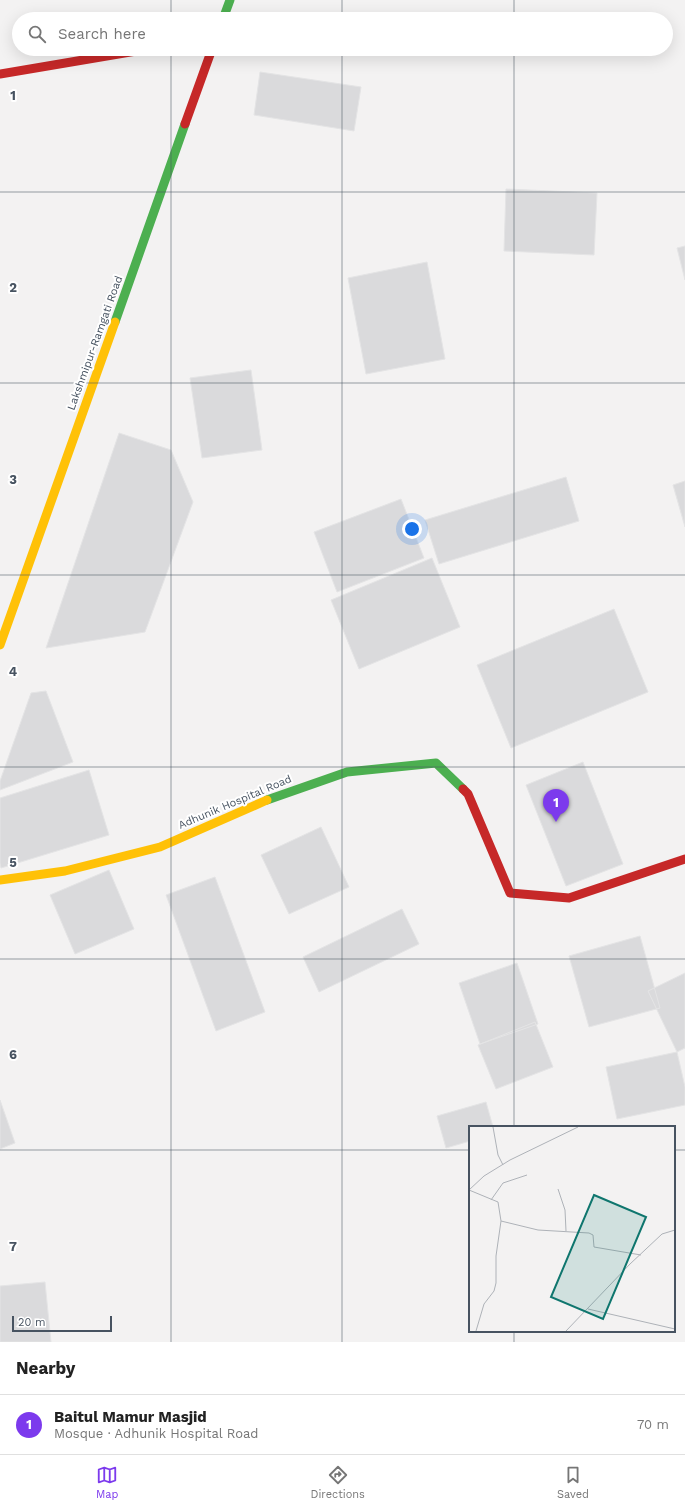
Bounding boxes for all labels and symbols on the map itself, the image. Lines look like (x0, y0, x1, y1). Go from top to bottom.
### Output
text: 1 (10, 88, 16, 103)
street label: Lakshmipur-Ramgati Road (65, 274, 125, 412)
text: 2 (9, 280, 17, 295)
text: 3 (9, 472, 17, 487)
your location (402, 519, 422, 539)
text: 4 (9, 664, 18, 679)
street label: Adhunik Hospital Road (176, 772, 294, 832)
pin: 1 (543, 789, 569, 822)
text: 5 (9, 855, 17, 870)
text: 6 (9, 1047, 17, 1062)
inset map (469, 1126, 675, 1332)
text: 7 (9, 1239, 17, 1254)
scale bar (12, 1314, 112, 1333)

